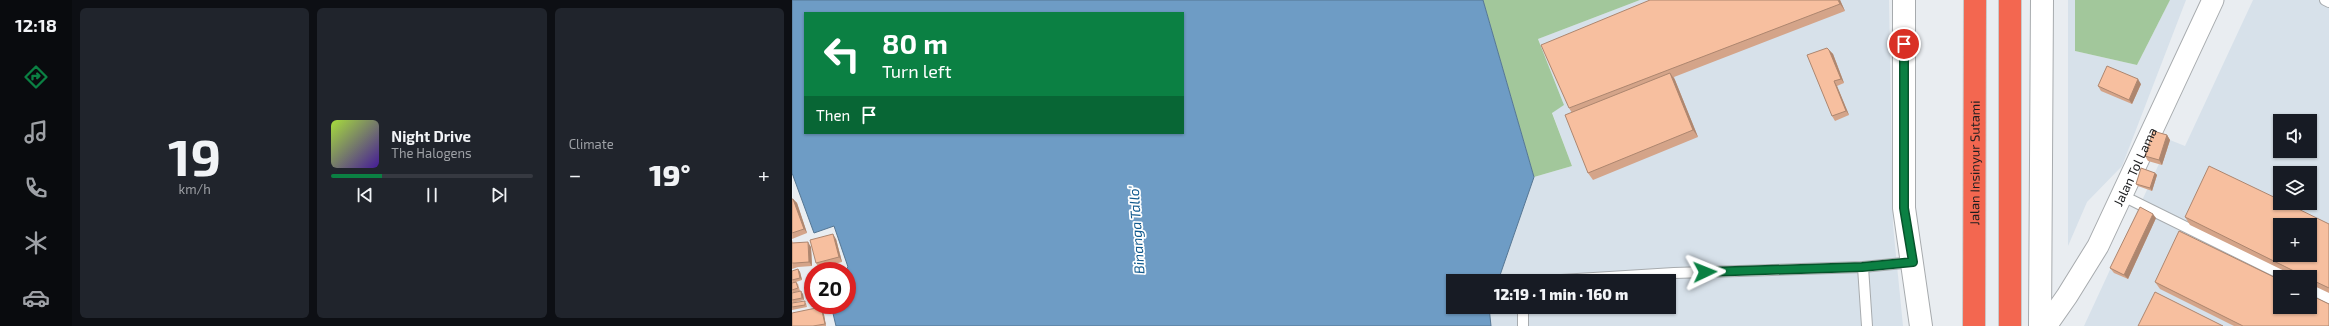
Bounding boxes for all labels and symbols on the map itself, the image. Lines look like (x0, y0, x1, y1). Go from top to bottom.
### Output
pin (1887, 27, 1921, 61)
street label: Jalan Insinyur Sutami (1966, 100, 1983, 226)
street label: Jalan Tol Lama (2110, 125, 2160, 209)
water label: Binanga Tallo' (1124, 185, 1148, 275)
position arrow (1684, 251, 1726, 293)
speed limit sign: 20 (804, 262, 856, 314)

